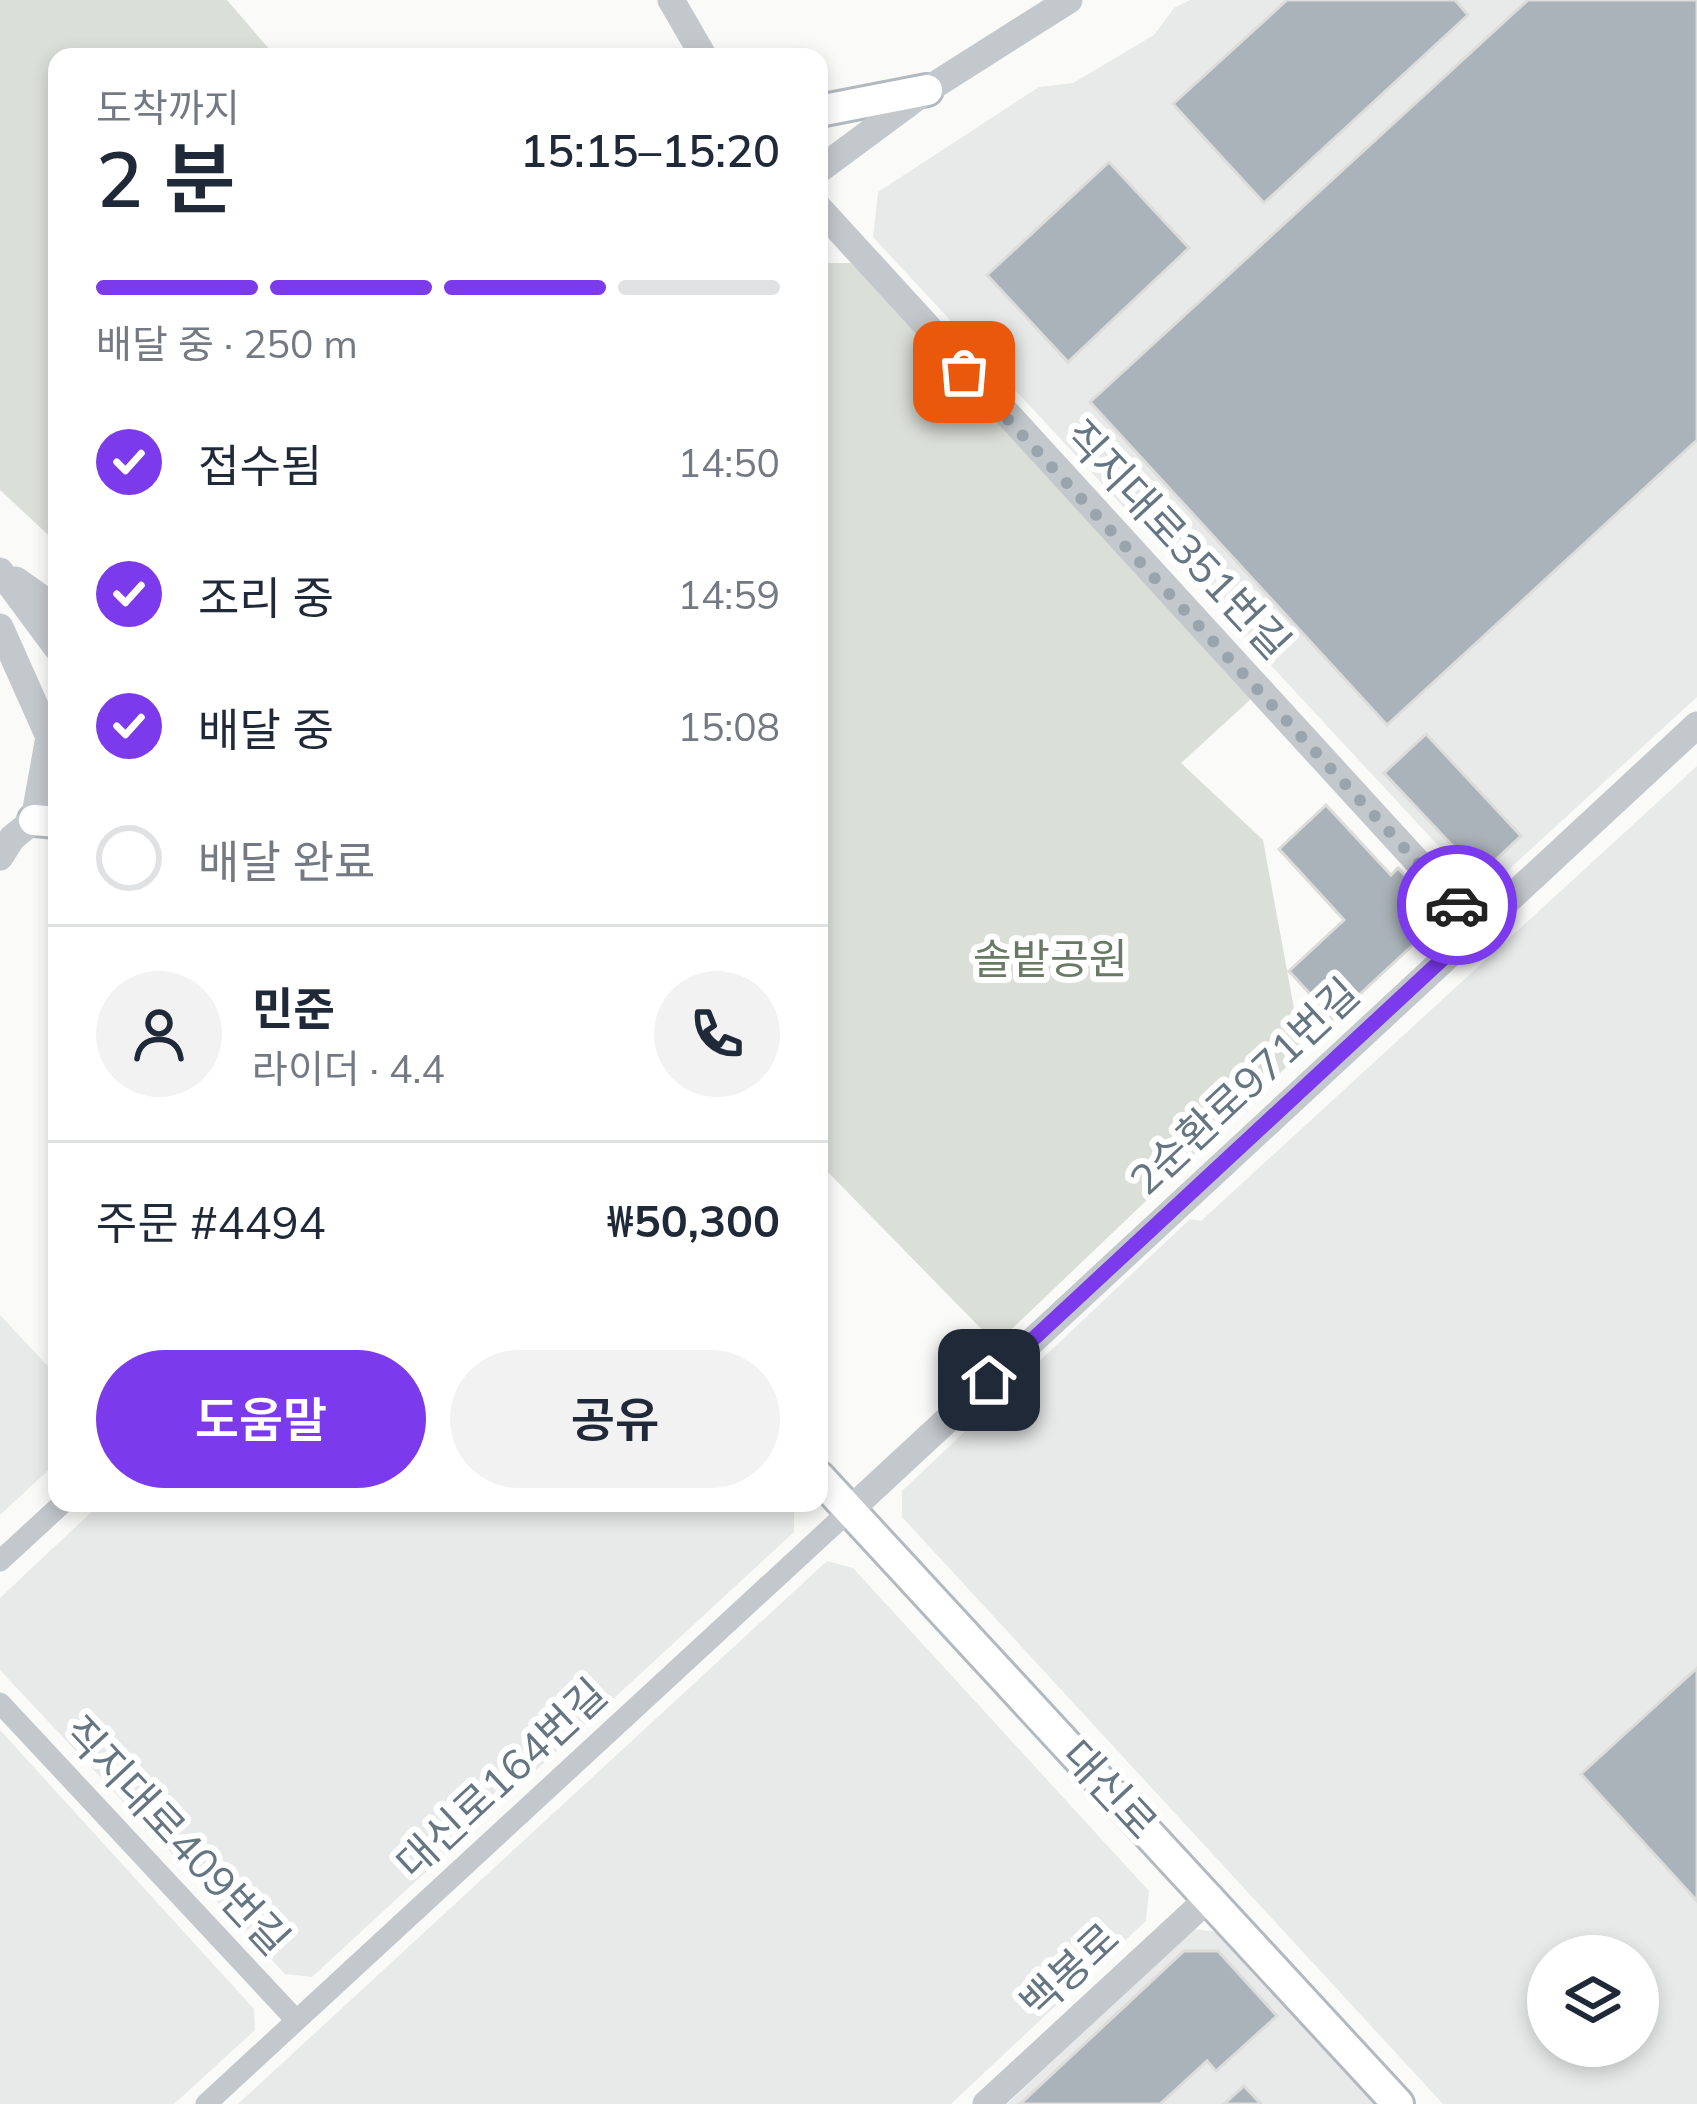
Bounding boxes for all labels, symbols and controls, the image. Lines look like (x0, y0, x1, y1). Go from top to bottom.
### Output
text: 도착까지 (96, 83, 240, 132)
text: 15:15–15:20 (520, 122, 780, 178)
text: 2 분 (96, 129, 235, 227)
text: 배달 중 · 250 m (96, 319, 358, 368)
pin (913, 321, 1015, 423)
icon: bag (931, 339, 997, 405)
street label: 직지대로351번길 (1054, 408, 1302, 670)
icon: check (96, 429, 162, 495)
text: 접수됨 (198, 437, 322, 493)
text: 14:50 (678, 438, 780, 487)
icon: check (96, 561, 162, 627)
text: 조리 중 (198, 569, 334, 625)
text: 14:59 (678, 570, 780, 619)
icon: check (96, 693, 162, 759)
text: 배달 중 (198, 701, 334, 757)
text: 15:08 (678, 702, 780, 751)
text: 배달 완료 (198, 833, 375, 889)
courier (1397, 845, 1517, 965)
icon: car (1424, 872, 1490, 938)
park label: 솔밭공원 (973, 932, 1127, 985)
street label: 2순환로971번길 (1118, 966, 1370, 1206)
button: person (96, 971, 222, 1097)
button: phone (654, 971, 780, 1097)
text: 민준 (252, 980, 335, 1036)
text: 라이더 · 4.4 (252, 1044, 445, 1093)
text: ₩50,300 (607, 1192, 780, 1248)
text: 주문 #4494 (96, 1194, 326, 1250)
pin (938, 1329, 1040, 1431)
icon: home (956, 1347, 1022, 1413)
button: 도움말 (96, 1350, 426, 1488)
button: 공유 (450, 1350, 780, 1488)
street label: 대신로164번길 (385, 1667, 617, 1889)
street label: 직지대로409번길 (53, 1704, 301, 1966)
street label: 대신로 (1051, 1729, 1169, 1849)
street label: 백봉로 (1009, 1911, 1129, 2029)
map controls (1527, 1935, 1659, 2067)
button: layers (1527, 1935, 1659, 2067)

